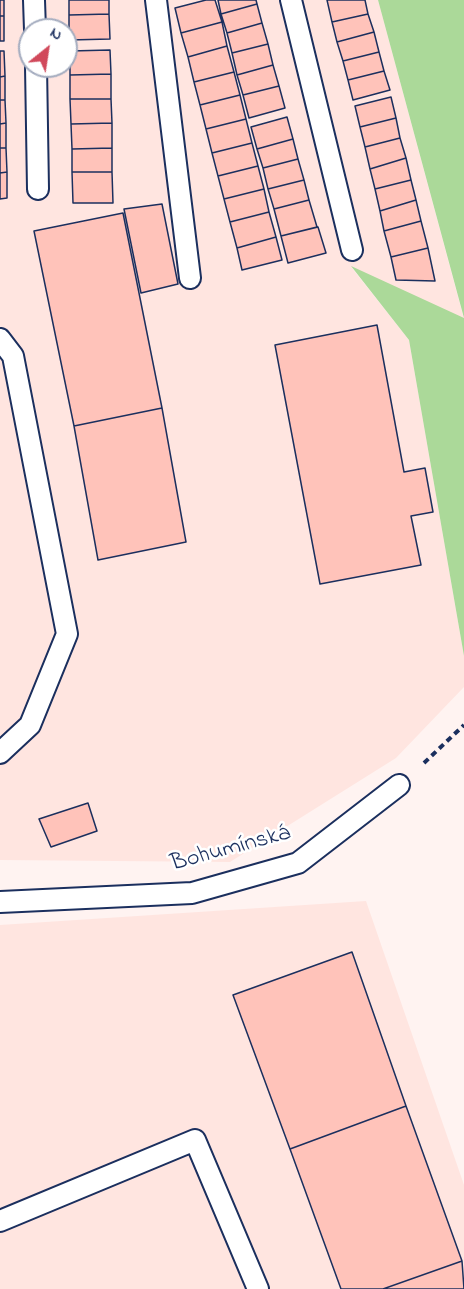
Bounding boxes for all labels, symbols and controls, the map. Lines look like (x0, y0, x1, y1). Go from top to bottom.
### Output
north arrow (18, 18, 78, 78)
text: N (45, 21, 67, 47)
street label: Bohumínská (168, 820, 294, 880)

